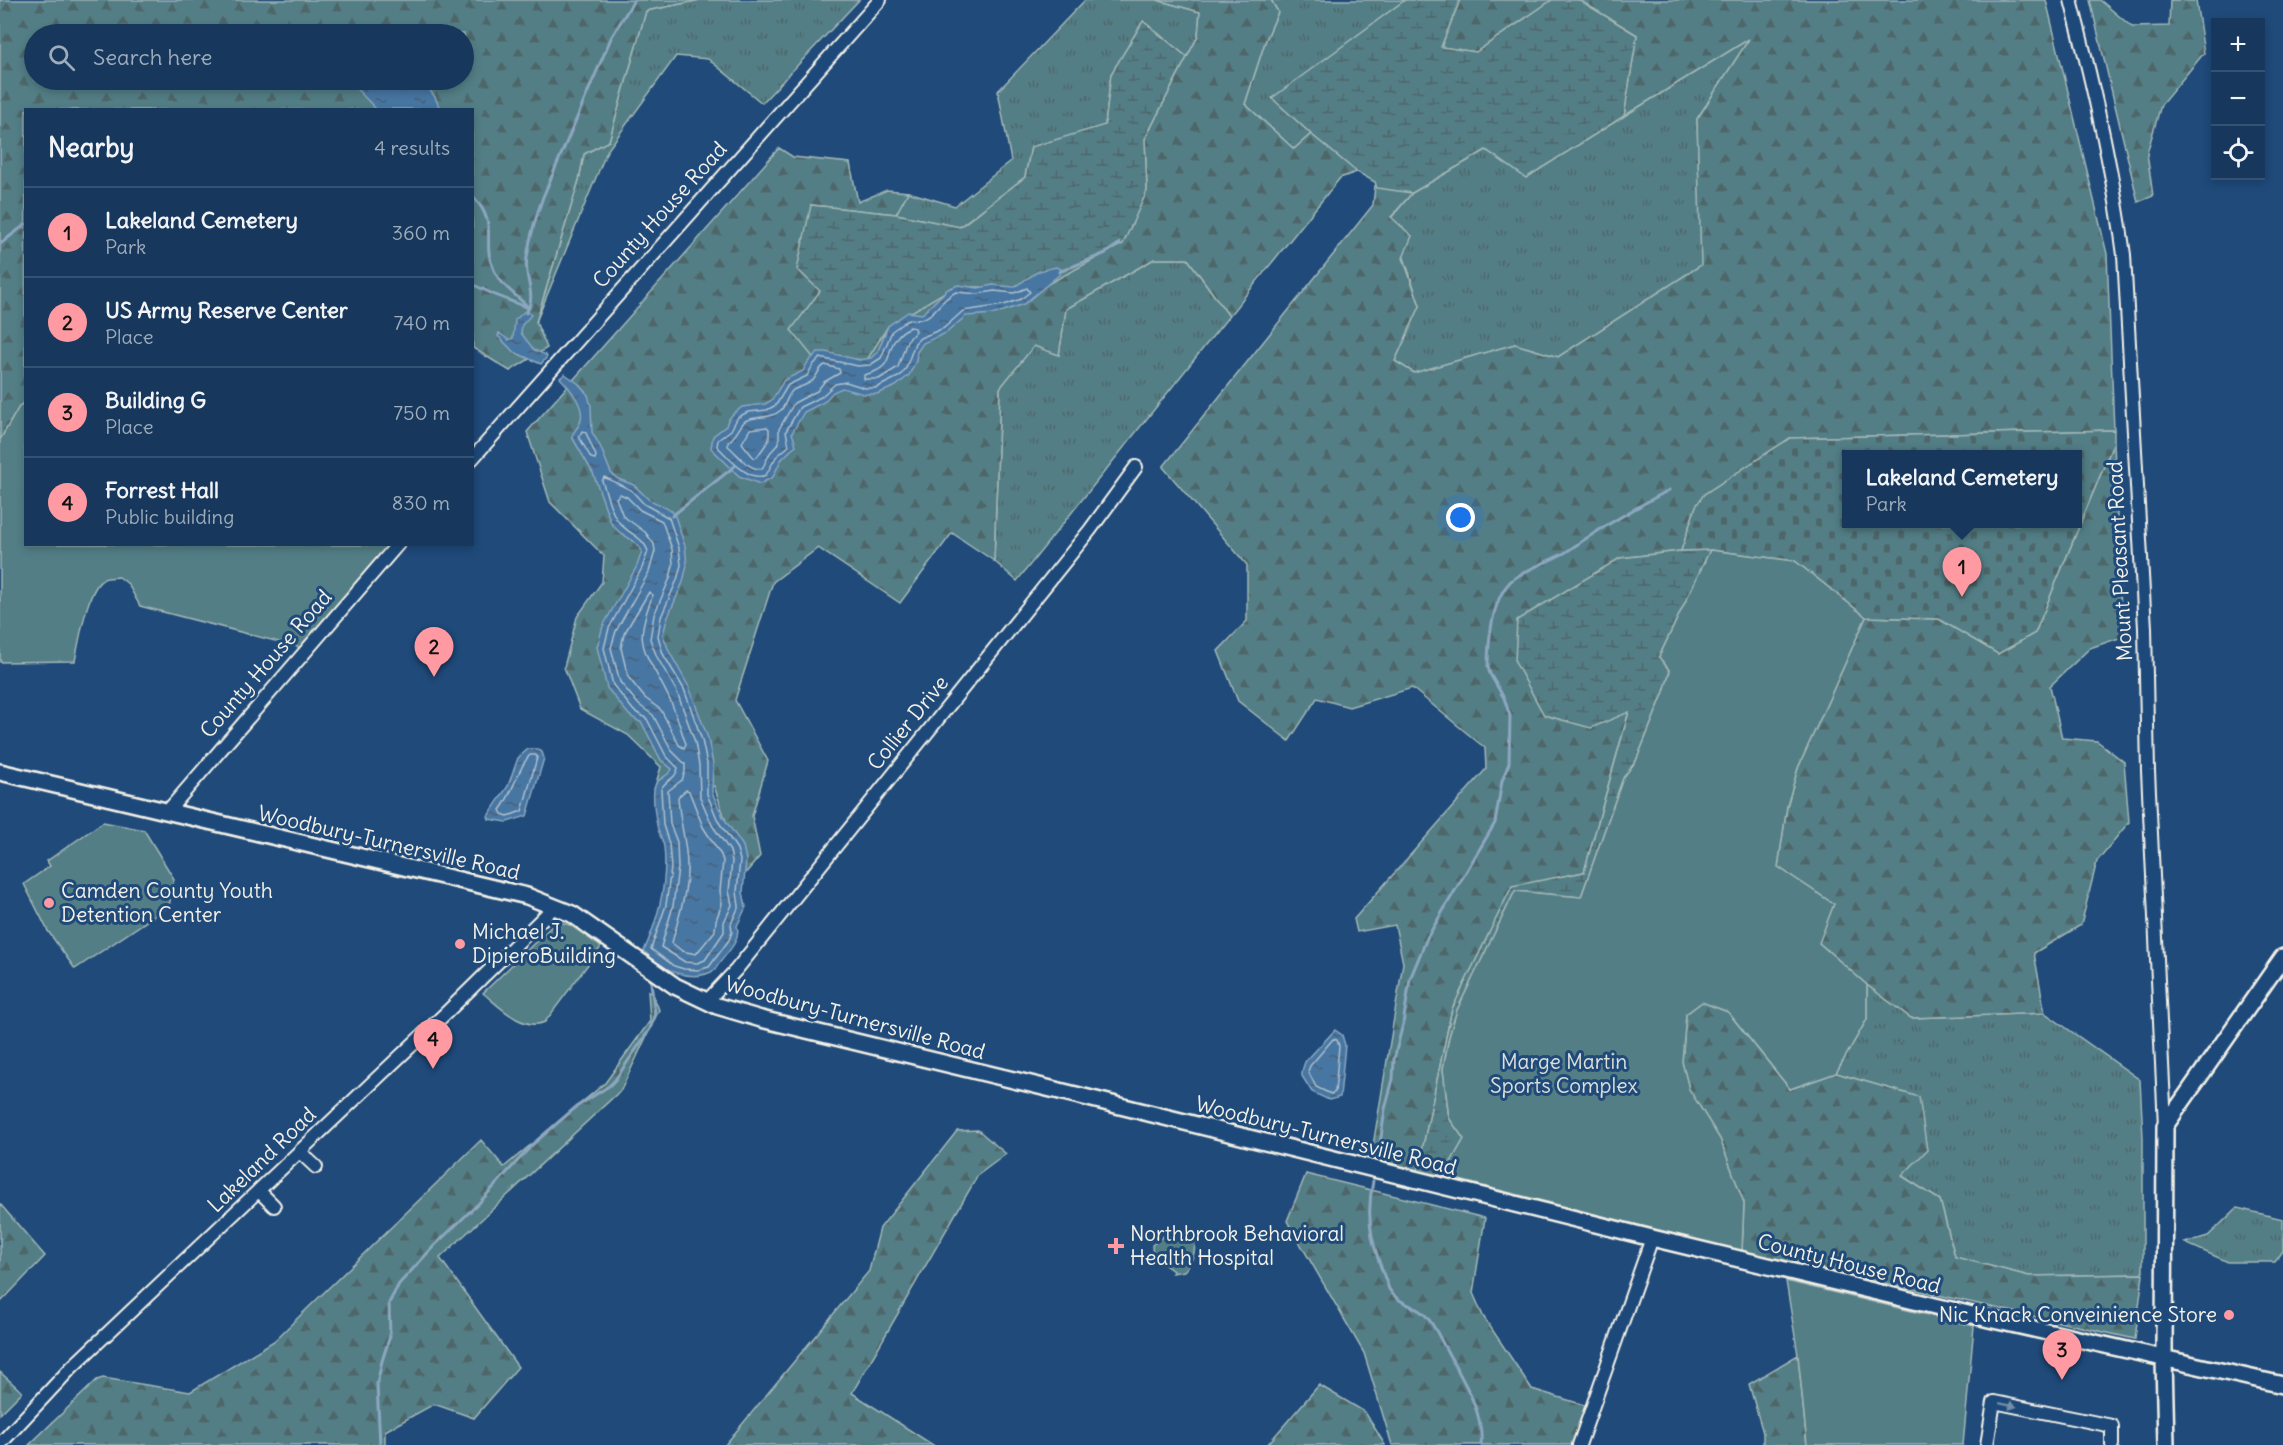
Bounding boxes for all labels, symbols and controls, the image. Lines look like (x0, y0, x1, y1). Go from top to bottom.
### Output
map controls (2211, 18, 2265, 180)
button: + (2211, 18, 2265, 72)
search box (24, 24, 474, 90)
icon: search (45, 41, 78, 74)
text: Search here (93, 43, 212, 71)
button: − (2211, 72, 2265, 126)
button: locate (2211, 126, 2265, 180)
text: Nearby (48, 131, 134, 164)
text: 4 results (374, 135, 450, 160)
street label: County House Road (587, 136, 733, 294)
text: Lakeland Cemetery (105, 206, 298, 234)
text: 1 (64, 220, 71, 245)
text: 360 m (392, 220, 450, 245)
text: Park (105, 234, 146, 259)
text: US Army Reserve Center (105, 296, 348, 324)
text: 2 (62, 310, 73, 335)
text: 740 m (394, 310, 450, 335)
text: Place (105, 324, 153, 349)
text: Building G (105, 386, 206, 414)
text: 3 (62, 400, 73, 425)
text: 750 m (393, 400, 450, 425)
text: Place (105, 414, 153, 439)
popup (1842, 450, 2082, 528)
street label: Mount Pleasant Road (2101, 460, 2138, 662)
text: Lakeland Cemetery (1865, 463, 2059, 491)
text: Forrest Hall (105, 476, 219, 504)
text: 4 (62, 490, 73, 515)
text: 830 m (392, 490, 450, 515)
text: Park (1865, 491, 1907, 516)
your location (1446, 503, 1475, 532)
text: Public building (105, 504, 234, 529)
pin: 1 (1942, 548, 1982, 597)
street label: County House Road (194, 584, 337, 743)
pin: 2 (414, 628, 454, 677)
street label: Collier Drive (861, 670, 954, 776)
street label: Woodbury-Turnersville Road (255, 799, 523, 886)
place label: Camden County Youth Detention Center (61, 877, 273, 928)
marker: Camden County Youth Detention Center (42, 896, 56, 910)
place label: Michael J. DipieroBuilding (472, 918, 616, 969)
marker: Michael J. DipieroBuilding (453, 937, 467, 951)
street label: Woodbury-Turnersville Road (722, 970, 988, 1065)
pin: 4 (414, 1020, 452, 1069)
park label: Marge Martin Sports Complex (1490, 1048, 1638, 1099)
street label: Woodbury-Turnersville Road (1193, 1090, 1459, 1181)
street label: Lakeland Road (202, 1101, 322, 1218)
place label: Northbrook Behavioral Health Hospital (1130, 1220, 1344, 1271)
street label: County House Road (1755, 1228, 1944, 1299)
marker: Northbrook Behavioral Health Hospital (1107, 1237, 1125, 1255)
place label: Nic Knack Conveinience Store (1939, 1301, 2217, 1328)
marker: Nic Knack Conveinience Store (2222, 1308, 2236, 1322)
pin: 3 (2042, 1330, 2082, 1380)
one-way arrow (1999, 1401, 2018, 1410)

